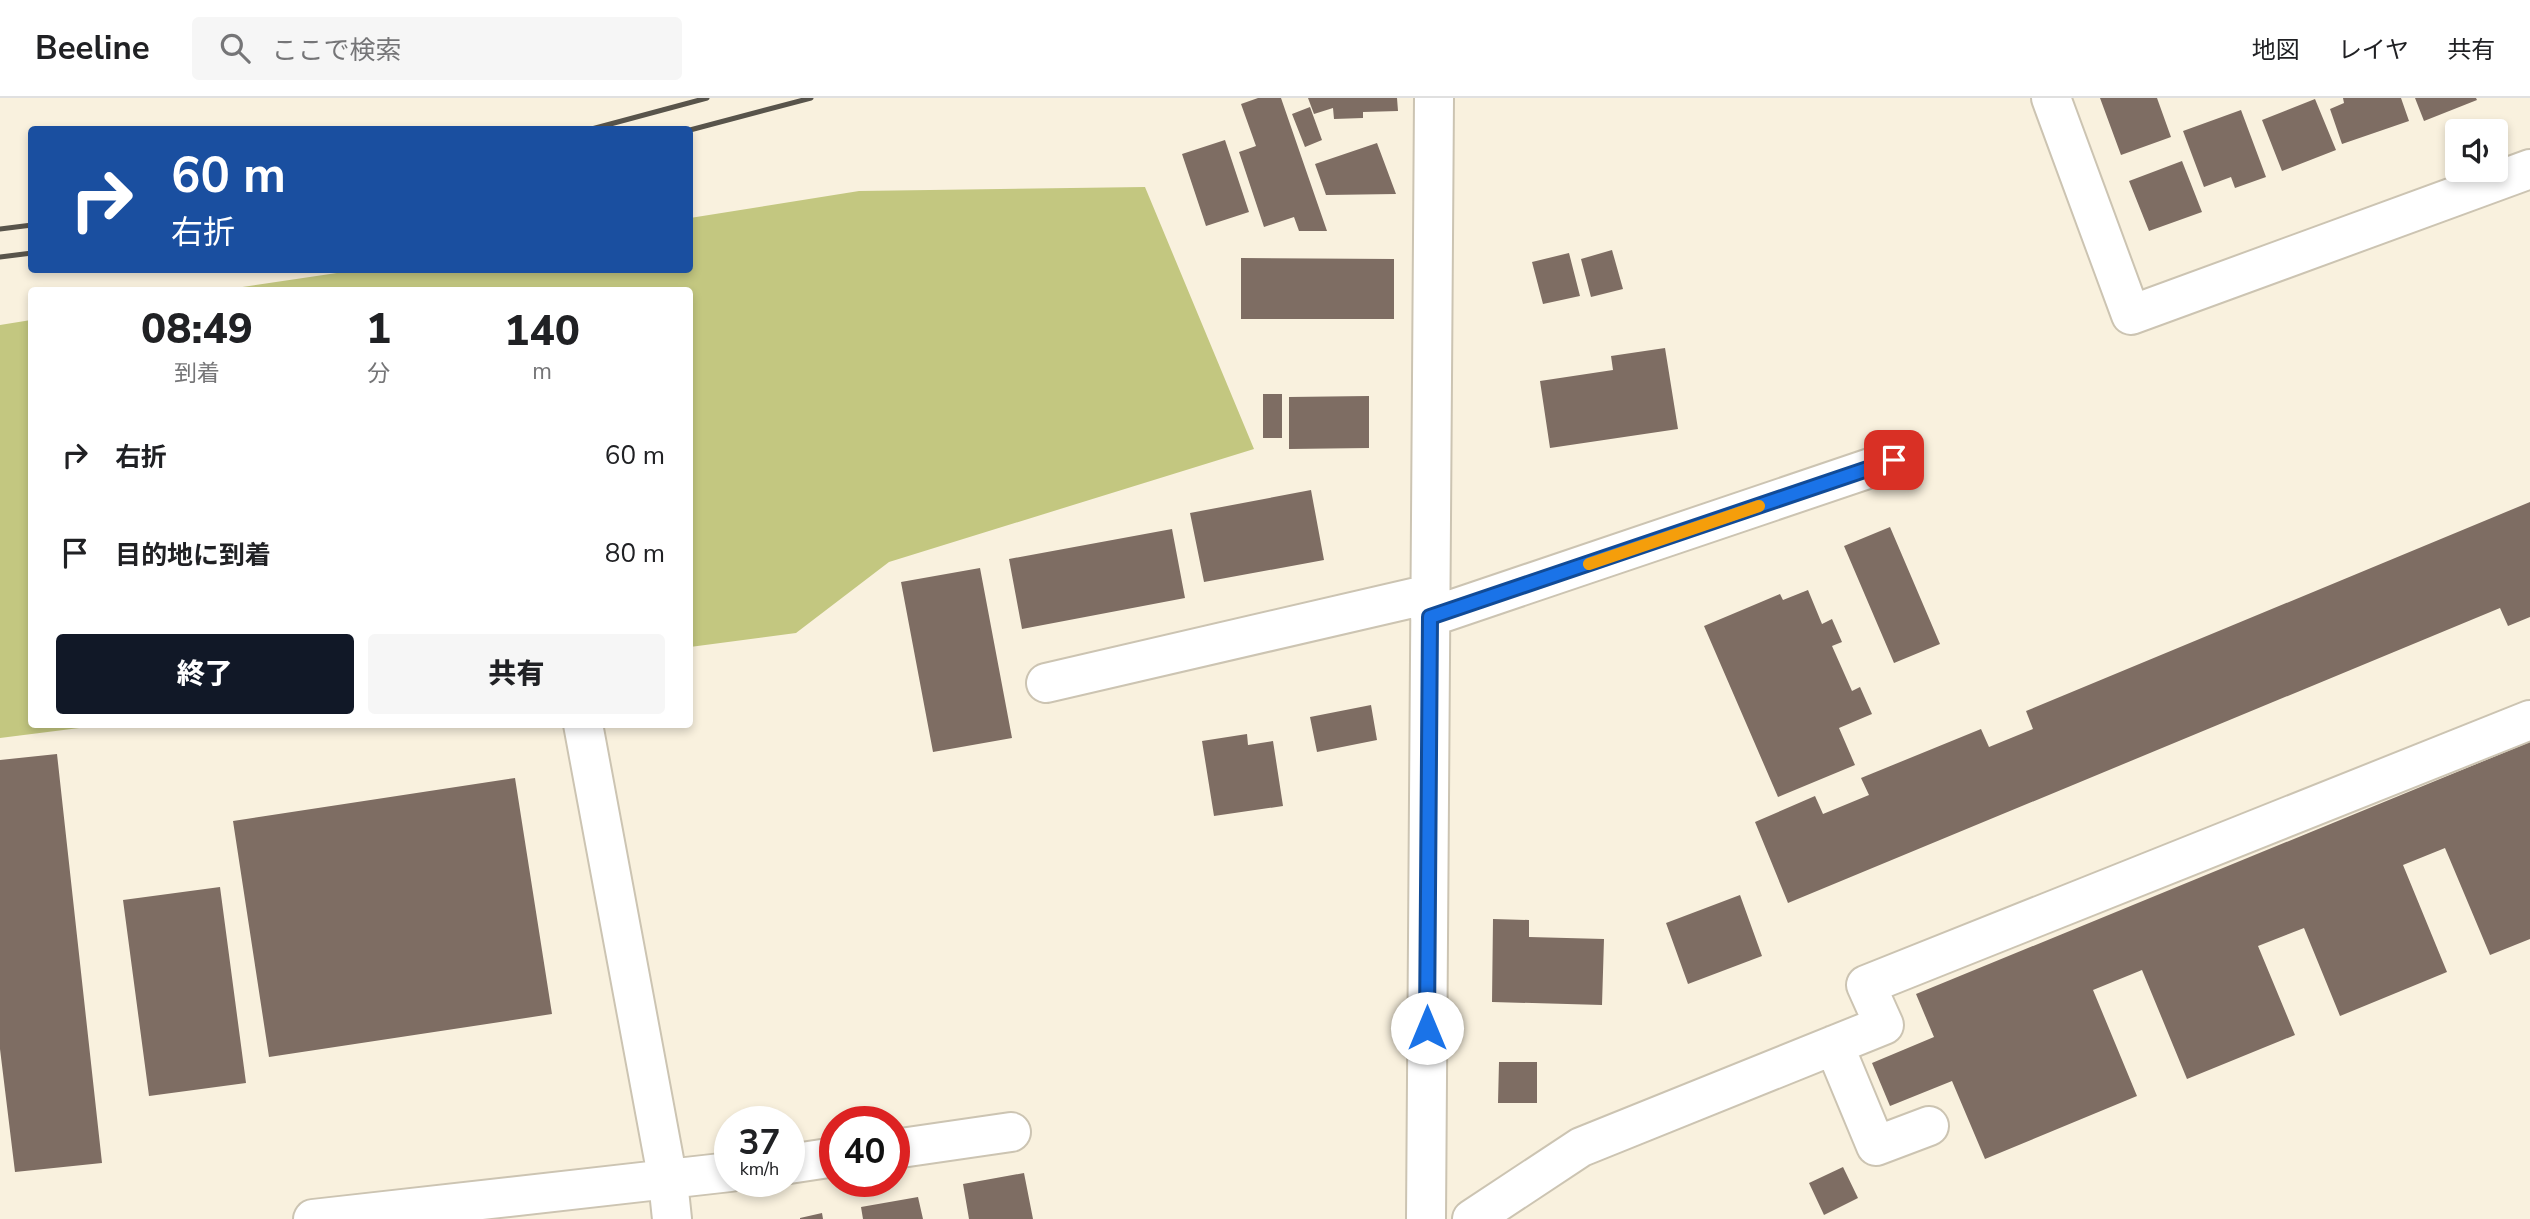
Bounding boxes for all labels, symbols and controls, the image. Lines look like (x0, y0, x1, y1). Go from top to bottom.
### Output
search box (192, 17, 682, 80)
text: Beeline (35, 26, 150, 71)
icon: search (216, 29, 254, 67)
text: ここで検索 (272, 33, 402, 68)
text: 地図 (2252, 34, 2300, 66)
text: レイヤ (2338, 34, 2409, 66)
text: 共有 (2447, 34, 2495, 66)
map controls (2445, 119, 2508, 182)
button: sound (2445, 119, 2508, 182)
text: 60 m (171, 142, 286, 209)
icon: right (56, 154, 147, 245)
text: 右折 (171, 211, 235, 254)
text: 08:49 (141, 301, 253, 358)
text: 1 (366, 301, 391, 358)
text: 140 (504, 303, 580, 360)
text: m (532, 356, 552, 387)
text: 到着 (174, 358, 220, 389)
text: 分 (367, 358, 390, 389)
pin (1864, 430, 1924, 490)
icon: right (56, 436, 94, 474)
text: 60 m (605, 438, 665, 473)
text: 右折 (115, 440, 167, 475)
icon: arrive (1875, 441, 1913, 479)
icon: arrive (56, 534, 94, 572)
text: 80 m (605, 536, 665, 571)
text: 目的地に到着 (115, 538, 271, 573)
button: 終了 (56, 634, 354, 714)
button: 共有 (368, 634, 665, 714)
position arrow (1390, 991, 1464, 1065)
speed limit sign: 40 (819, 1106, 910, 1197)
text: 37 (738, 1119, 781, 1166)
text: km/h (740, 1157, 779, 1181)

